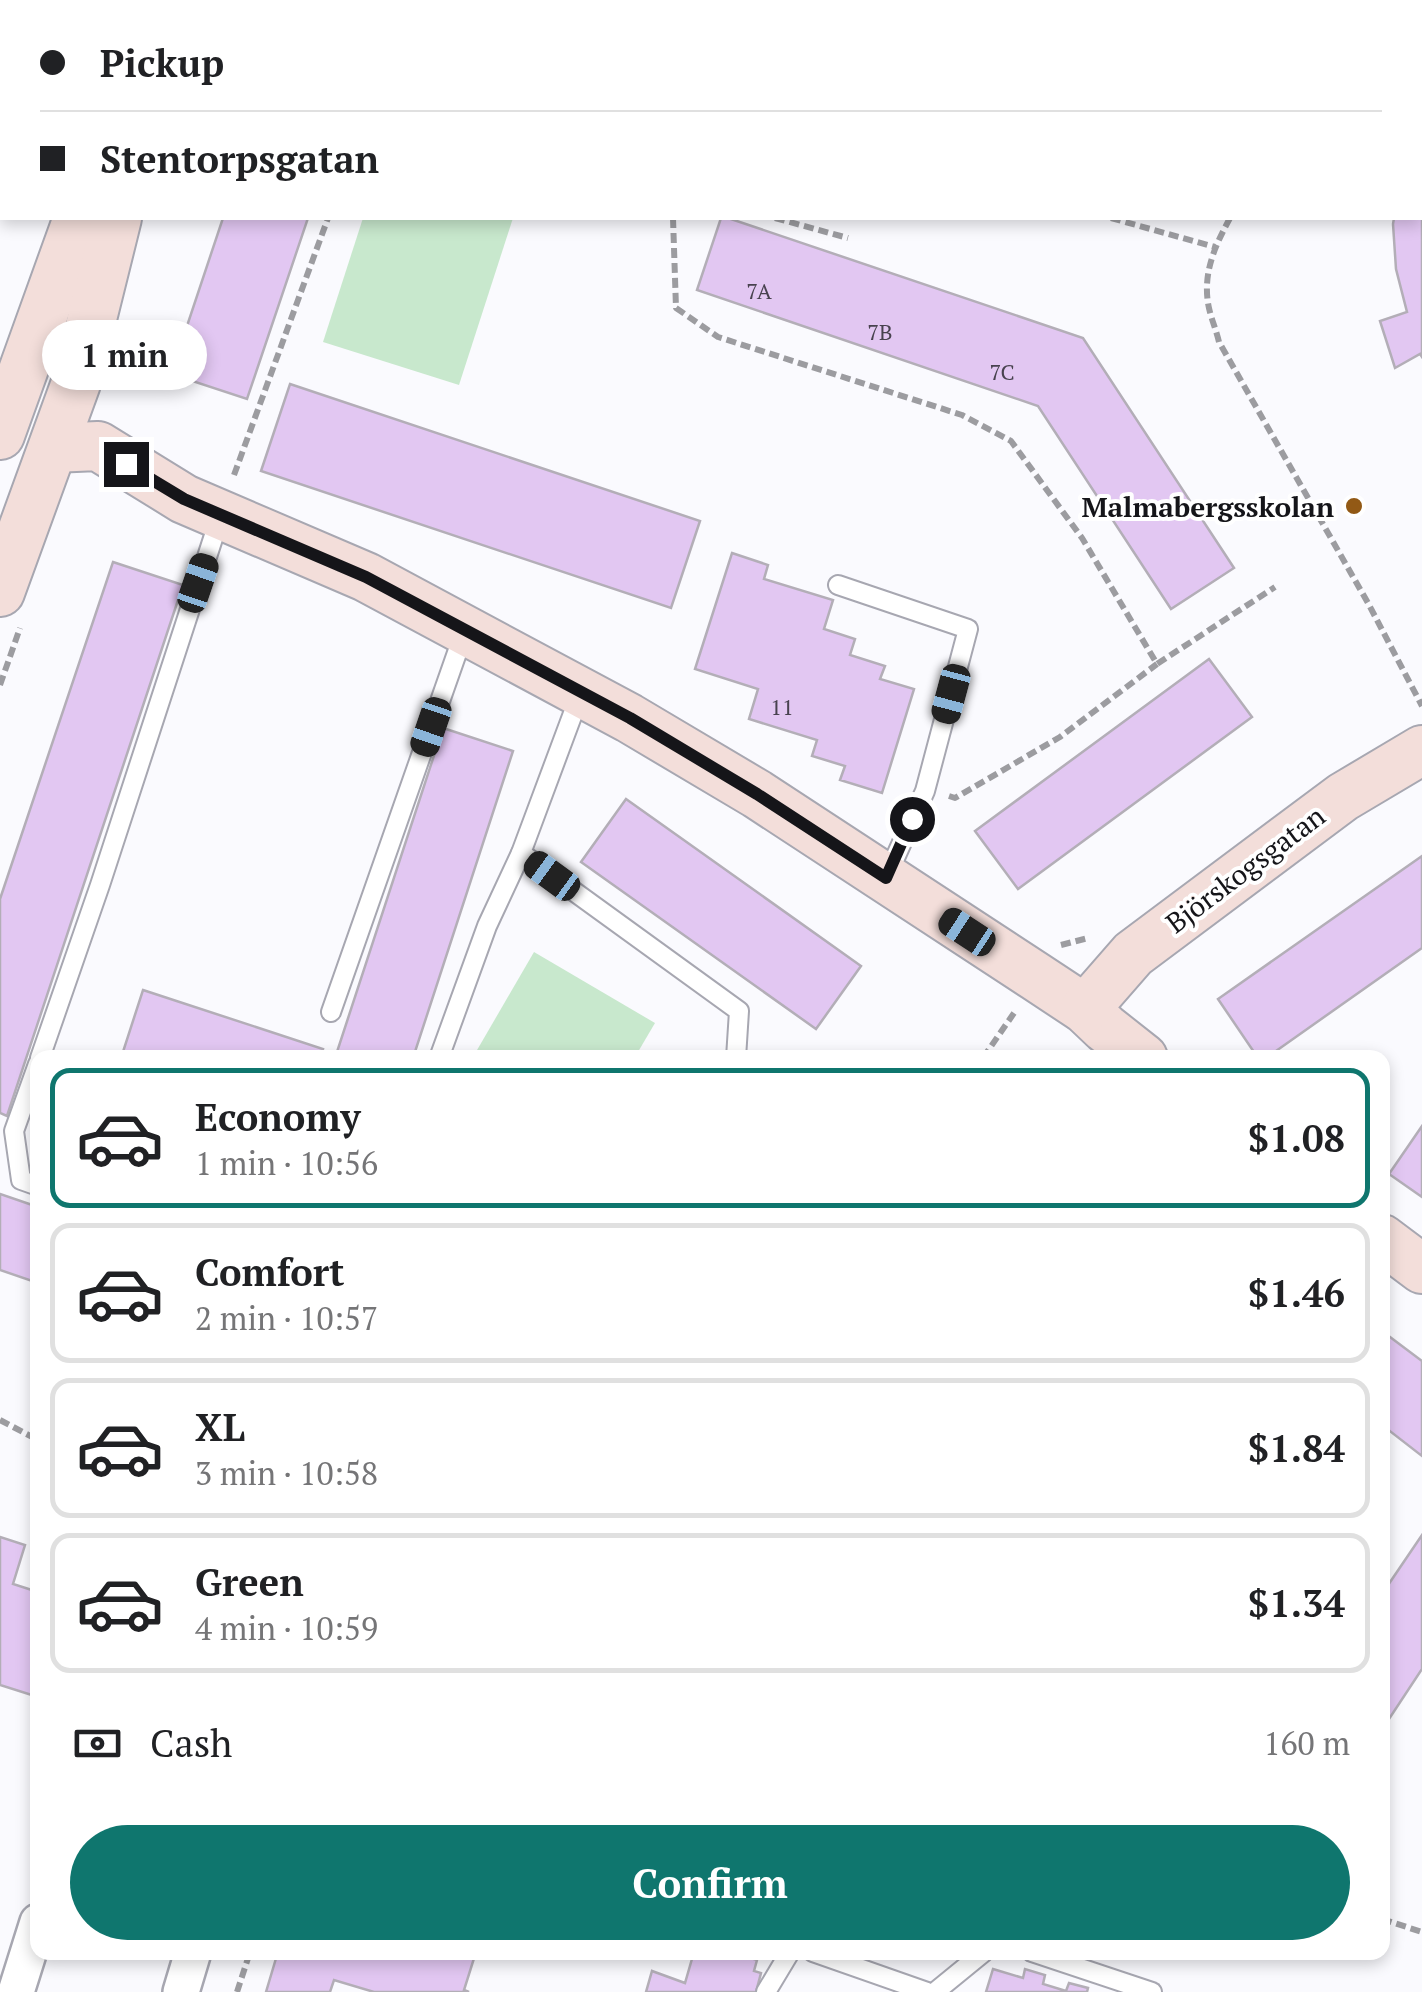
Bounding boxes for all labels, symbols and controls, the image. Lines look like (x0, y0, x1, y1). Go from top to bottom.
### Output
text: Pickup (100, 38, 224, 88)
text: Stentorpsgatan (100, 134, 379, 184)
house number: 7A (746, 276, 773, 305)
house number: 7B (867, 317, 893, 346)
callout: 1 min (44, 319, 208, 389)
text: 1 min (81, 334, 168, 376)
house number: 7C (989, 357, 1015, 386)
route end (104, 442, 149, 487)
place label: Malmabergsskolan (1081, 488, 1334, 525)
marker: Malmabergsskolan (1343, 495, 1365, 517)
car (174, 550, 222, 616)
car (929, 661, 973, 727)
house number: 11 (770, 692, 794, 721)
car (407, 694, 455, 760)
route start (890, 797, 935, 842)
street label: Björskogsgatan (1158, 797, 1332, 941)
car (519, 846, 585, 906)
car (934, 903, 1000, 961)
text: Economy (195, 1092, 361, 1142)
icon: car (75, 1093, 165, 1183)
text: $1.08 (1248, 1113, 1345, 1163)
text: 1 min · 10:56 (195, 1142, 378, 1184)
text: Comfort (195, 1247, 344, 1297)
icon: car (75, 1248, 165, 1338)
text: $1.46 (1248, 1268, 1345, 1318)
text: 2 min · 10:57 (195, 1297, 378, 1339)
text: XL (195, 1402, 245, 1452)
icon: car (75, 1403, 165, 1493)
text: $1.84 (1248, 1423, 1345, 1473)
text: 3 min · 10:58 (195, 1452, 378, 1494)
text: Green (195, 1557, 304, 1607)
icon: car (75, 1558, 165, 1648)
text: $1.34 (1248, 1578, 1345, 1628)
text: 4 min · 10:59 (195, 1607, 378, 1649)
icon: cash (70, 1716, 125, 1771)
text: Cash (150, 1718, 232, 1768)
text: 160 m (1263, 1722, 1350, 1764)
button: Confirm (70, 1825, 1350, 1940)

